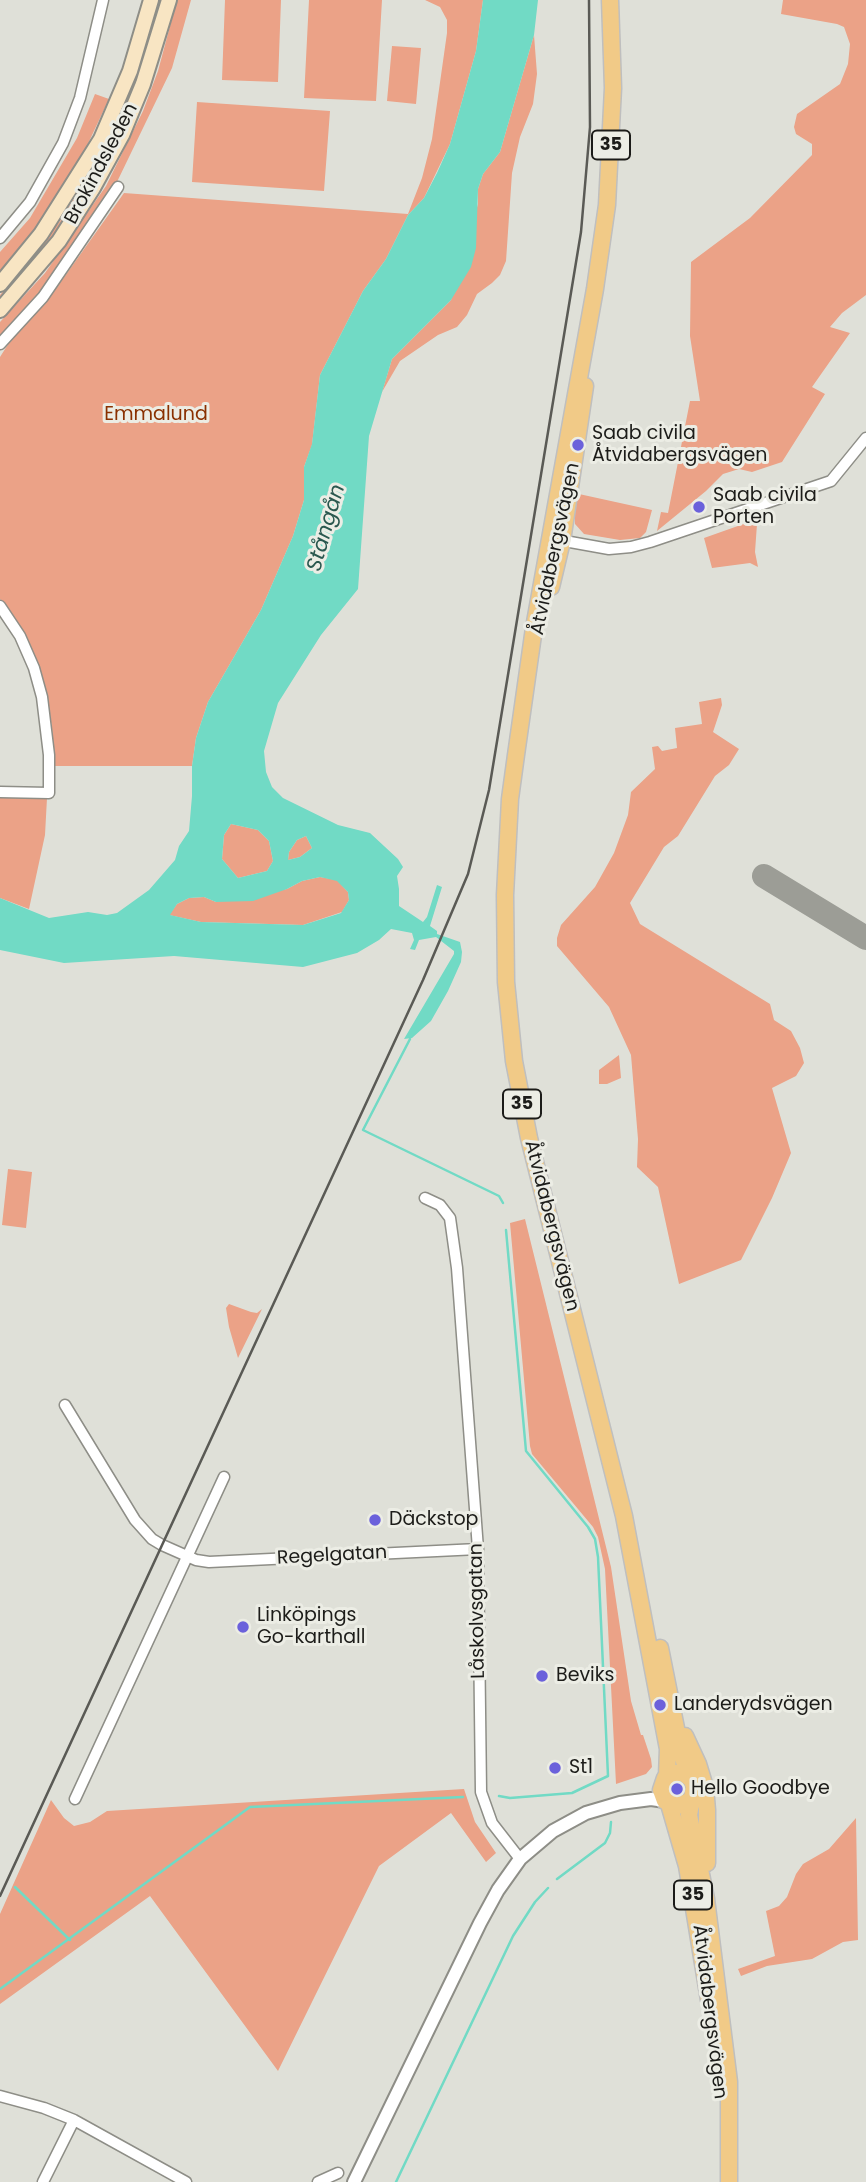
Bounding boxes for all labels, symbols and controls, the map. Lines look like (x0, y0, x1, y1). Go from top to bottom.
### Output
street label: Brokindsleden (61, 100, 143, 228)
road number: 35 (592, 130, 630, 160)
park label: Emmalund (104, 404, 208, 426)
place label: Saab civila Åtvidabergsvägen (592, 423, 768, 467)
marker: Saab civila Åtvidabergsvägen (570, 437, 586, 453)
street label: Åtvidabergsvägen (527, 461, 585, 637)
water label: Stångån (303, 482, 351, 574)
place label: Saab civila Porten (713, 485, 817, 529)
marker: Saab civila Porten (691, 499, 707, 515)
road number: 35 (503, 1090, 541, 1119)
street label: Åtvidabergsvägen (519, 1138, 583, 1314)
place label: Däckstop (389, 1509, 478, 1531)
marker: Däckstop (367, 1512, 383, 1528)
street label: Regelgatan (276, 1542, 388, 1570)
street label: Låskolvsgatan (465, 1543, 491, 1679)
place label: Linköpings Go-karthall (257, 1605, 365, 1649)
marker: Linköpings Go-karthall (235, 1619, 251, 1635)
place label: Beviks (556, 1665, 614, 1687)
marker: Beviks (534, 1668, 550, 1684)
place label: Landerydsvägen (674, 1694, 833, 1716)
marker: Landerydsvägen (652, 1697, 668, 1713)
place label: St1 (569, 1757, 593, 1779)
marker: St1 (547, 1760, 563, 1776)
place label: Hello Goodbye (691, 1778, 830, 1800)
marker: Hello Goodbye (669, 1781, 685, 1797)
road number: 35 (674, 1881, 712, 1910)
street label: Åtvidabergsvägen (687, 1924, 731, 2100)

